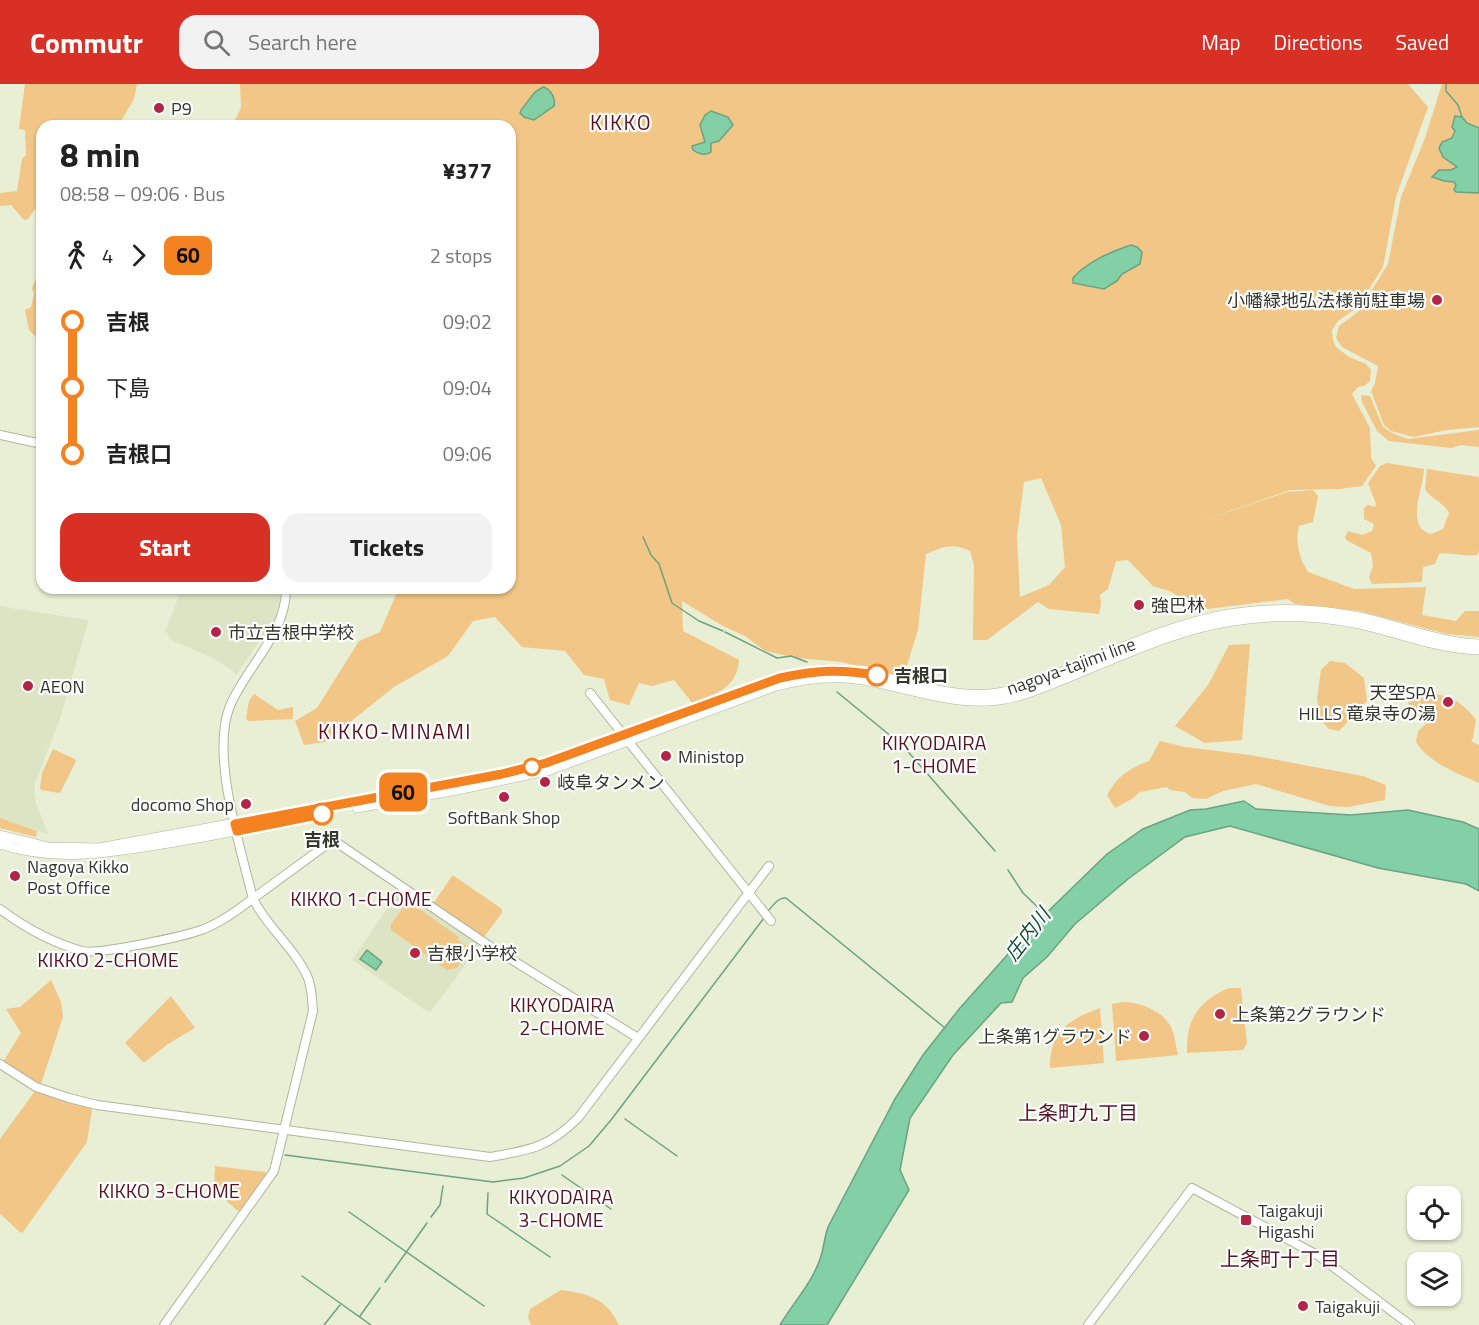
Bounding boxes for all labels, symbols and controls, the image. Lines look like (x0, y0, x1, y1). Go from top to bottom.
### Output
search box (179, 15, 599, 69)
text: Commutr (30, 21, 143, 64)
text: Search here (248, 25, 357, 59)
icon: search (200, 26, 233, 59)
text: Map (1201, 26, 1241, 58)
text: Directions (1274, 26, 1363, 58)
text: Saved (1396, 26, 1449, 58)
place label: P9 (171, 95, 192, 122)
marker: P9 (152, 101, 166, 115)
district label: KIKKO (590, 106, 652, 138)
text: 8 min (60, 130, 140, 180)
text: ¥377 (443, 154, 492, 188)
text: 08:58 – 09:06 · Bus (60, 178, 225, 209)
icon: walk (60, 239, 93, 272)
icon: forward (122, 239, 155, 272)
text: 60 (176, 239, 200, 271)
text: 4 (102, 240, 113, 271)
text: 2 stops (430, 240, 492, 271)
place label: 小幡緑地弘法様前駐車場 (1227, 287, 1425, 314)
marker: 小幡緑地弘法様前駐車場 (1430, 293, 1444, 307)
text: 吉根 (106, 305, 150, 339)
text: 09:02 (443, 306, 492, 337)
text: 下島 (106, 371, 150, 405)
text: 09:04 (443, 372, 492, 403)
text: 吉根口 (106, 437, 172, 471)
text: 09:06 (443, 438, 492, 469)
button: Start (60, 513, 270, 582)
button: Tickets (282, 513, 492, 582)
place label: 強巴林 (1151, 592, 1205, 619)
marker: 強巴林 (1132, 598, 1146, 612)
place label: 市立吉根中学校 (228, 619, 354, 646)
marker: 市立吉根中学校 (209, 625, 223, 639)
street label: nagoya-tajimi line (1003, 630, 1139, 702)
place label: 吉根口 (894, 662, 948, 689)
marker: 吉根口 (866, 664, 888, 686)
place label: AEON (40, 673, 85, 700)
marker: AEON (21, 679, 35, 693)
place label: 天空SPA HILLS 竜泉寺の湯 (1298, 679, 1436, 727)
marker: 天空SPA HILLS 竜泉寺の湯 (1441, 695, 1455, 709)
district label: KIKKO-MINAMI (318, 715, 472, 747)
district label: KIKYODAIRA 1-CHOME (882, 727, 986, 781)
place label: Ministop (678, 743, 744, 770)
marker: Ministop (659, 749, 673, 763)
unlabelled marker (523, 758, 541, 776)
place label: 岐阜タンメン (557, 769, 664, 796)
line badge: 60 (376, 772, 430, 812)
marker: 岐阜タンメン (538, 775, 552, 789)
text: 60 (391, 776, 415, 808)
marker: SoftBank Shop (497, 790, 511, 804)
place label: docomo Shop (131, 791, 234, 818)
marker: docomo Shop (239, 797, 253, 811)
marker: 吉根 (311, 803, 333, 825)
place label: SoftBank Shop (448, 804, 560, 831)
place label: 吉根 (304, 826, 340, 853)
place label: Nagoya Kikko Post Office (27, 853, 129, 901)
marker: Nagoya Kikko Post Office (8, 869, 22, 883)
district label: KIKKO 1-CHOME (290, 883, 432, 914)
water label: 庄内川 (996, 899, 1059, 967)
place label: 吉根小学校 (427, 940, 517, 967)
district label: KIKKO 2-CHOME (37, 944, 179, 975)
marker: 吉根小学校 (408, 946, 422, 960)
district label: KIKYODAIRA 2-CHOME (510, 989, 614, 1043)
place label: 上条第2グラウンド (1232, 1001, 1386, 1028)
marker: 上条第2グラウンド (1213, 1007, 1227, 1021)
place label: 上条第1グラウンド (978, 1023, 1132, 1050)
marker: 上条第1グラウンド (1137, 1029, 1151, 1043)
district label: 上条町九丁目 (1018, 1097, 1138, 1128)
district label: KIKKO 3-CHOME (98, 1175, 240, 1206)
district label: KIKYODAIRA 3-CHOME (509, 1181, 613, 1235)
map controls (1407, 1186, 1461, 1306)
button: locate (1407, 1186, 1461, 1240)
place label: Taigakuji Higashi (1258, 1197, 1323, 1245)
marker: Taigakuji Higashi (1239, 1213, 1253, 1227)
district label: 上条町十丁目 (1220, 1243, 1340, 1274)
button: layers (1407, 1252, 1461, 1306)
place label: Taigakuji (1315, 1293, 1380, 1320)
marker: Taigakuji (1296, 1299, 1310, 1313)

